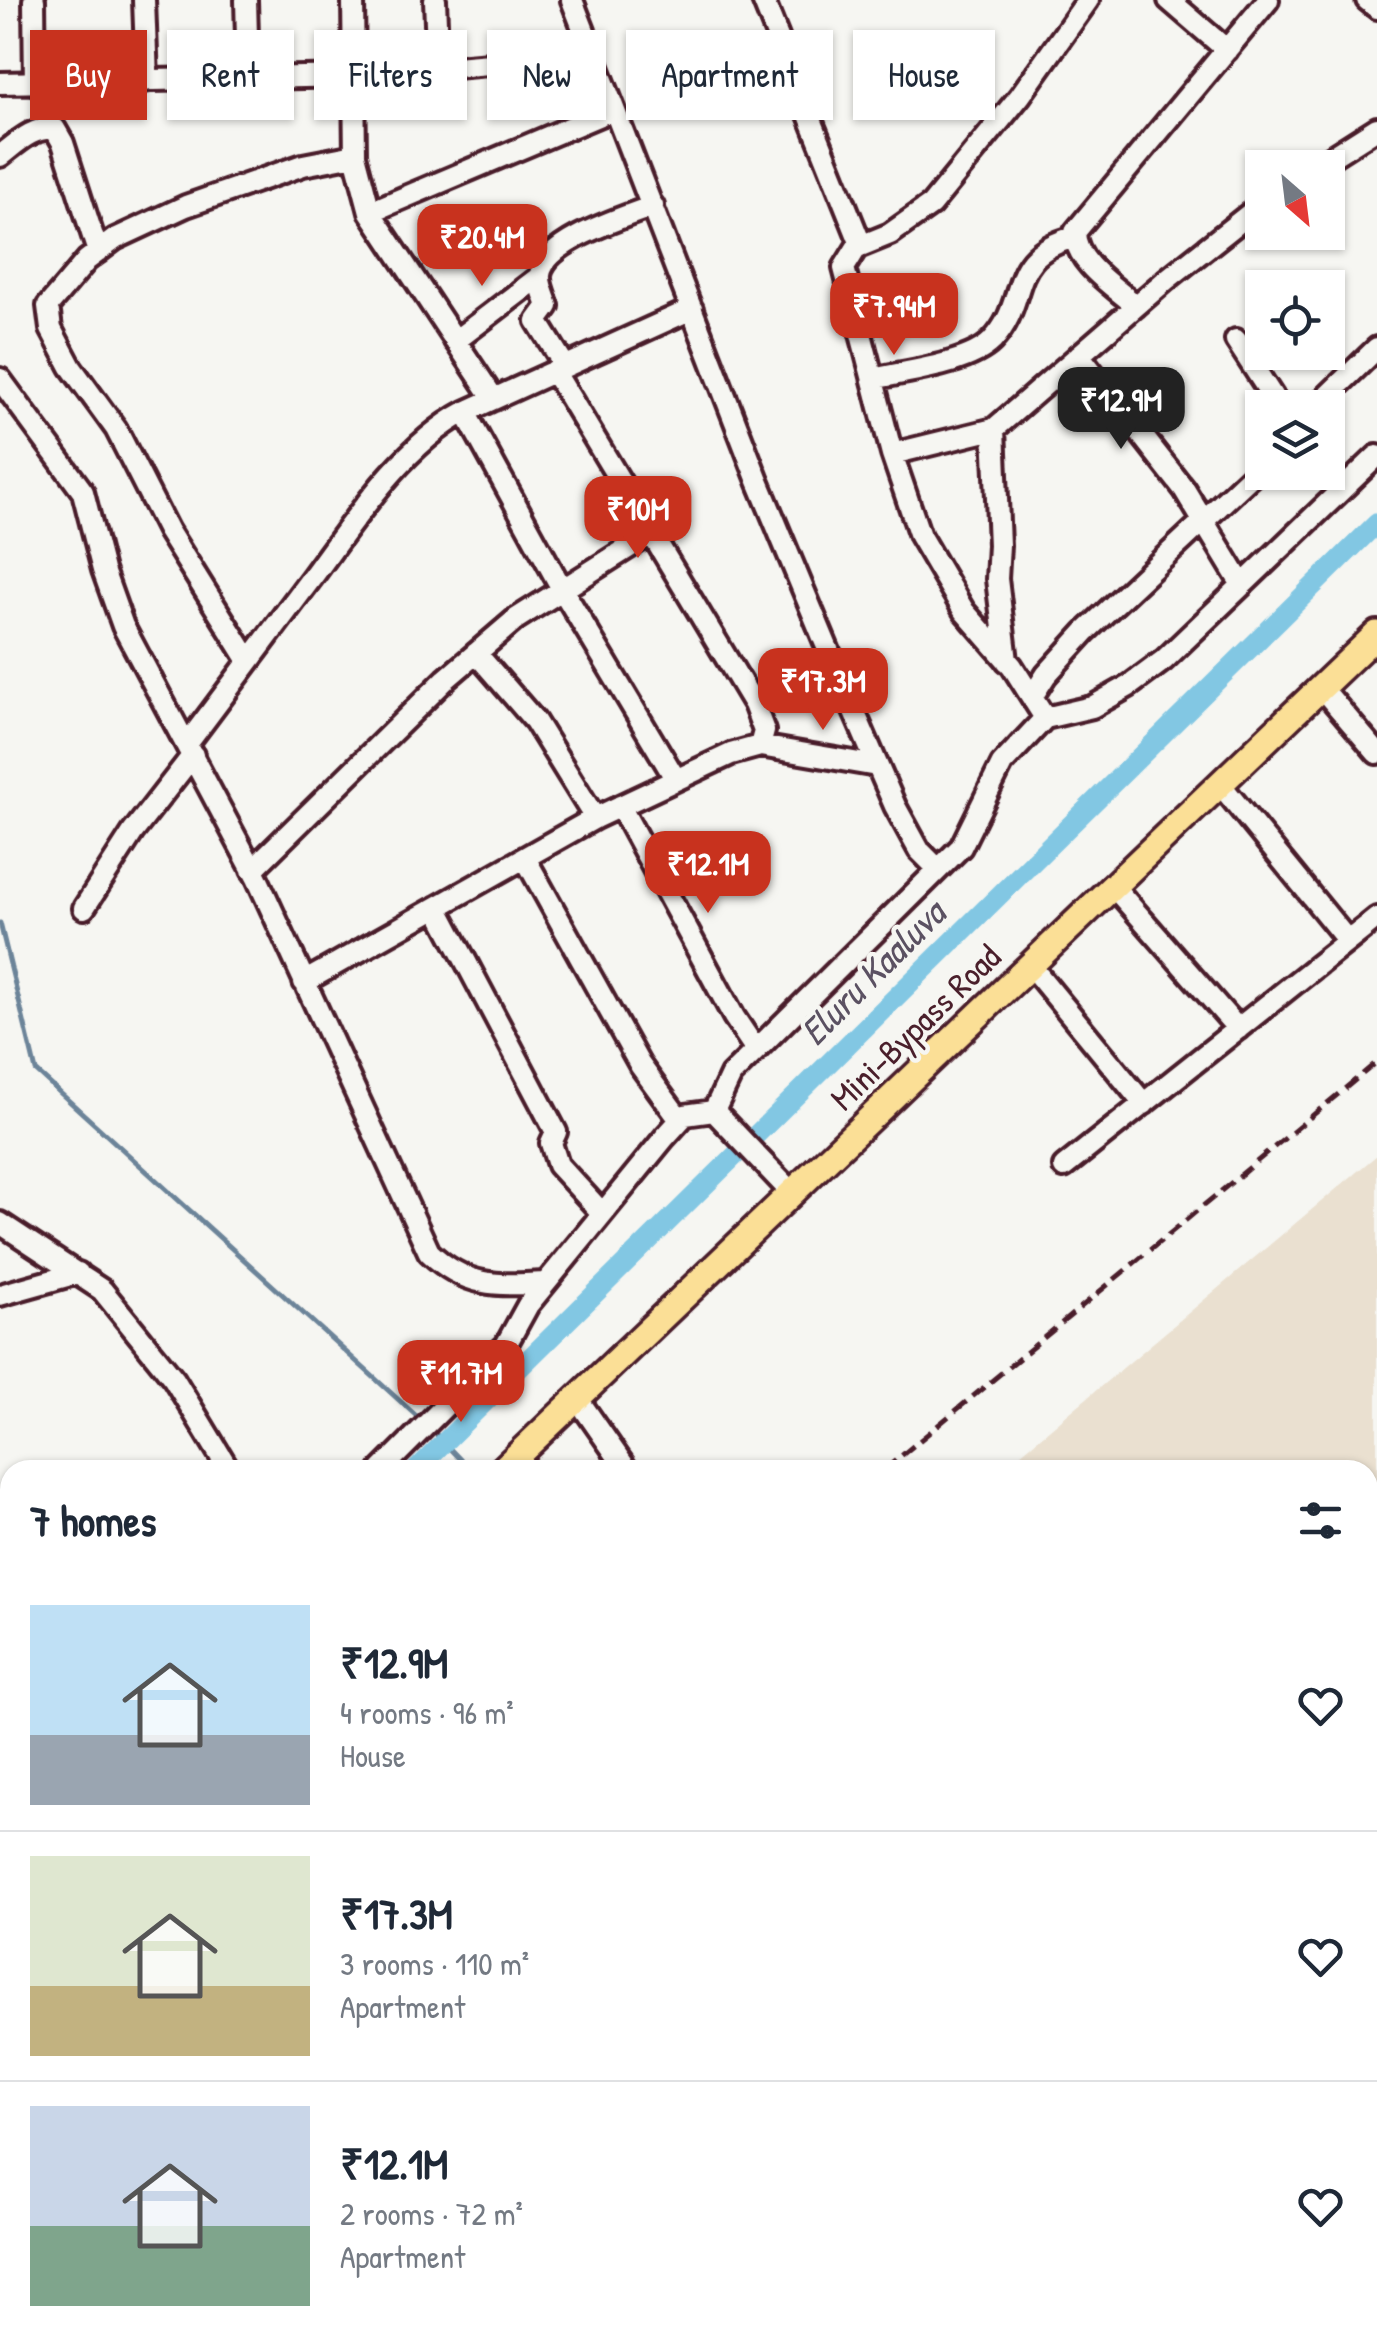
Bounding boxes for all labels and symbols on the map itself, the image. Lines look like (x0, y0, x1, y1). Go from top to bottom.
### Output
north arrow (1245, 150, 1345, 250)
pin: ₹20.4M (401, 204, 563, 289)
pin: ₹7.94M (813, 273, 975, 358)
pin: ₹12.9M (1040, 367, 1202, 452)
pin: ₹10M (579, 476, 697, 561)
pin: ₹17.3M (742, 648, 904, 733)
pin: ₹12.1M (627, 831, 789, 916)
water label: Eluru Kaaluva (788, 885, 959, 1056)
street label: Mini-Bypass Road (820, 934, 1010, 1120)
pin: ₹11.7M (380, 1340, 542, 1425)

